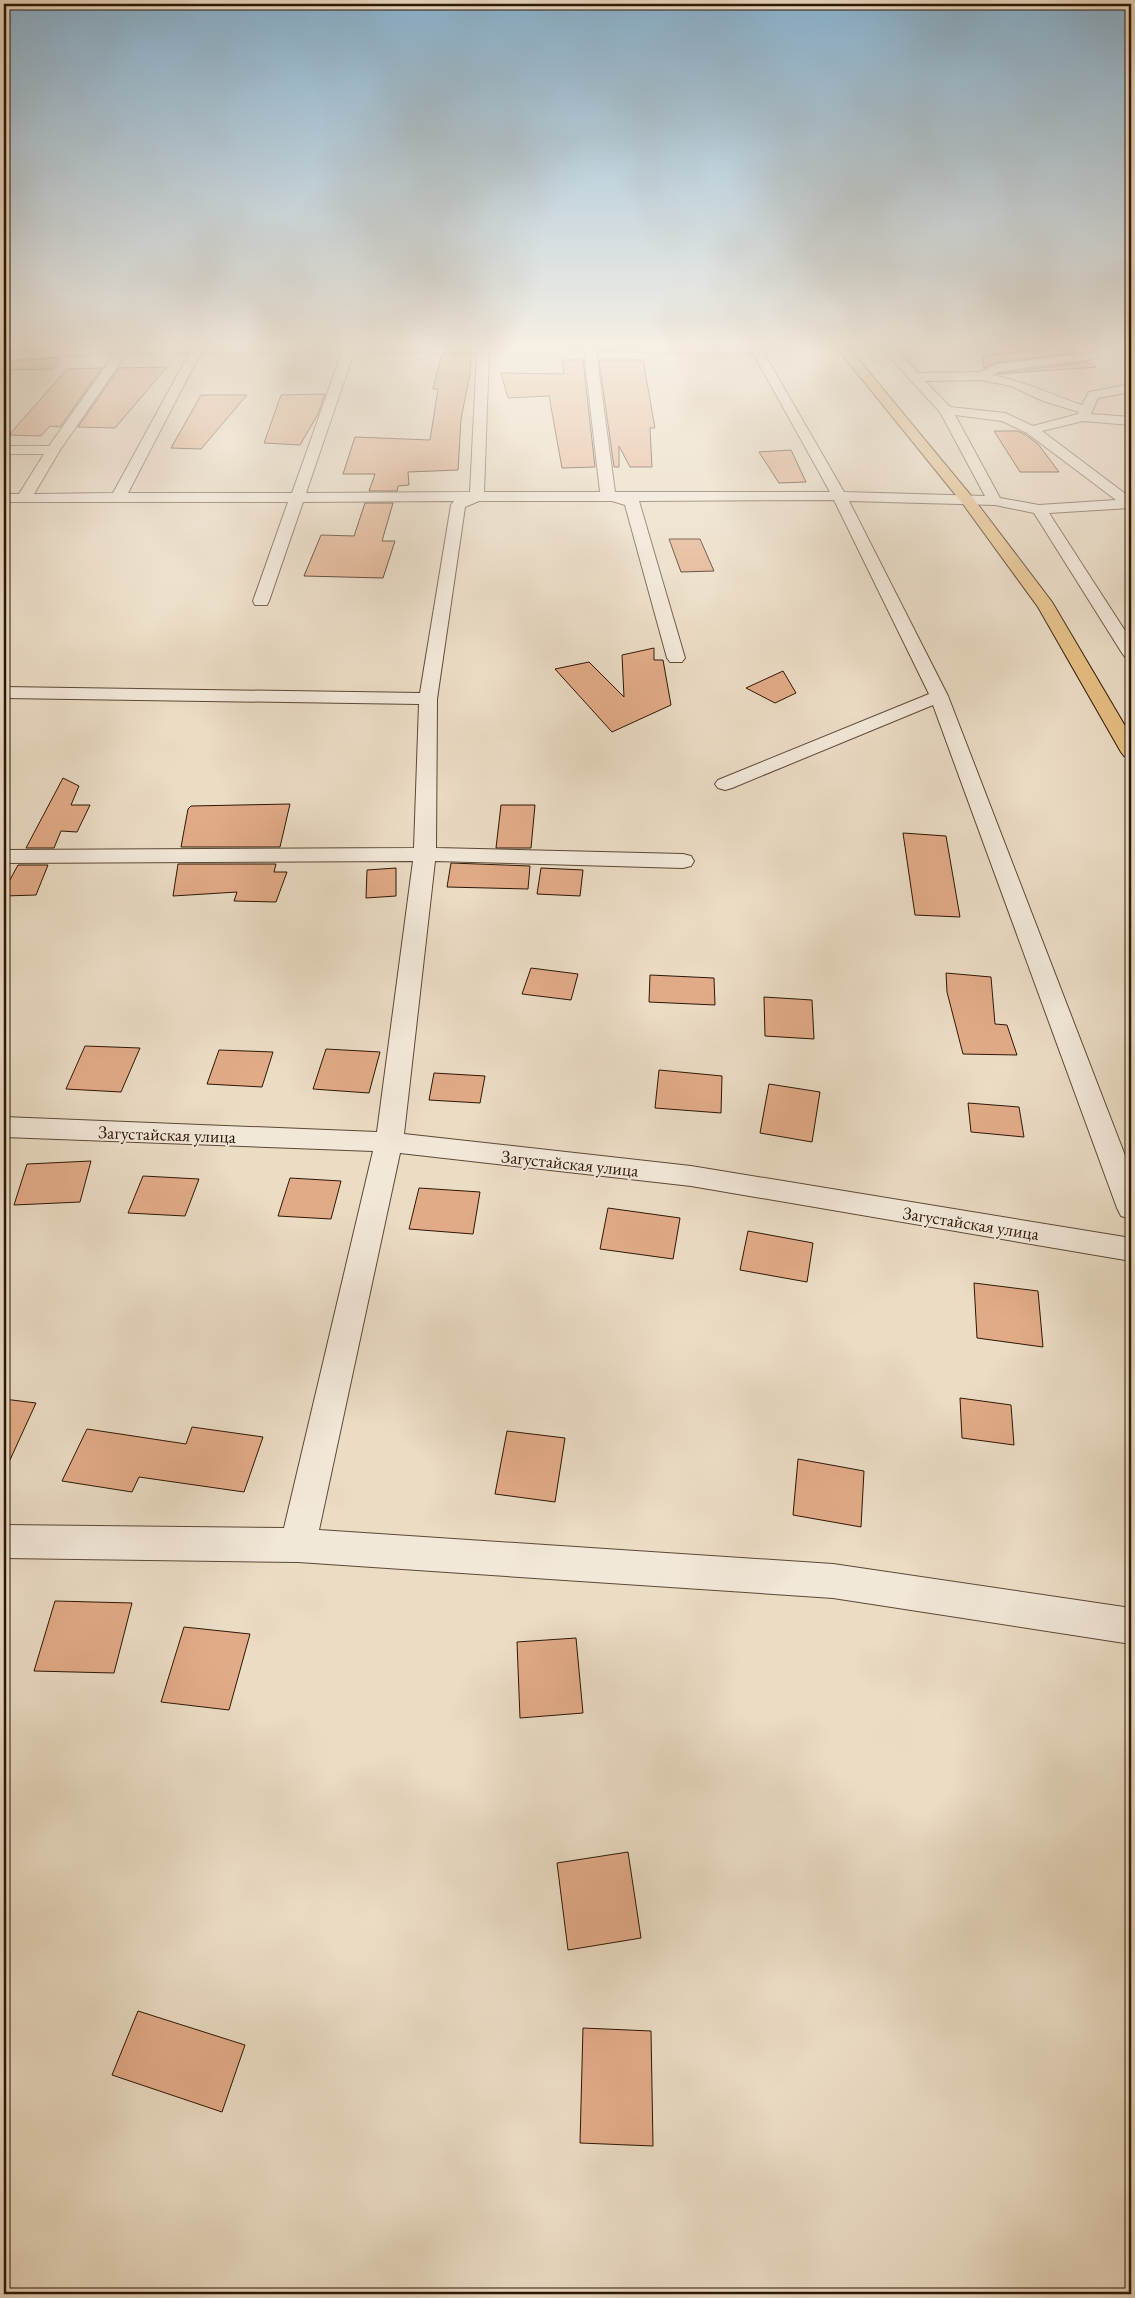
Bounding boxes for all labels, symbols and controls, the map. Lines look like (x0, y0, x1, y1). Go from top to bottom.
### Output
street label: Загустайская улица (98, 1120, 237, 1148)
street label: Загустайская улица (500, 1144, 641, 1182)
street label: Загустайская улица (901, 1201, 1042, 1245)

